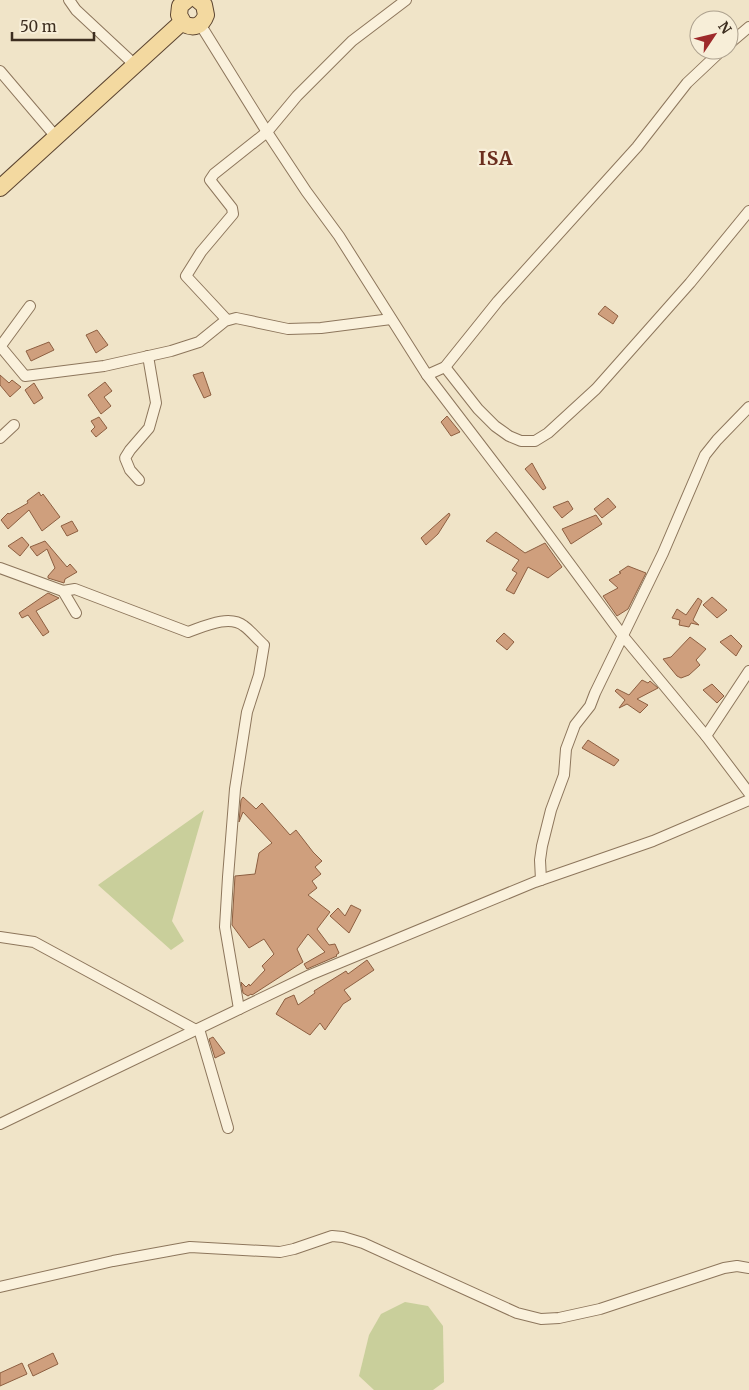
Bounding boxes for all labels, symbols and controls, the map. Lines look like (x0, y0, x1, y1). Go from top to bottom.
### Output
scale bar (12, 10, 95, 42)
north arrow (689, 10, 739, 60)
text: 50 m (20, 17, 57, 36)
text: N (714, 18, 735, 37)
district label: ISA (479, 146, 514, 170)

